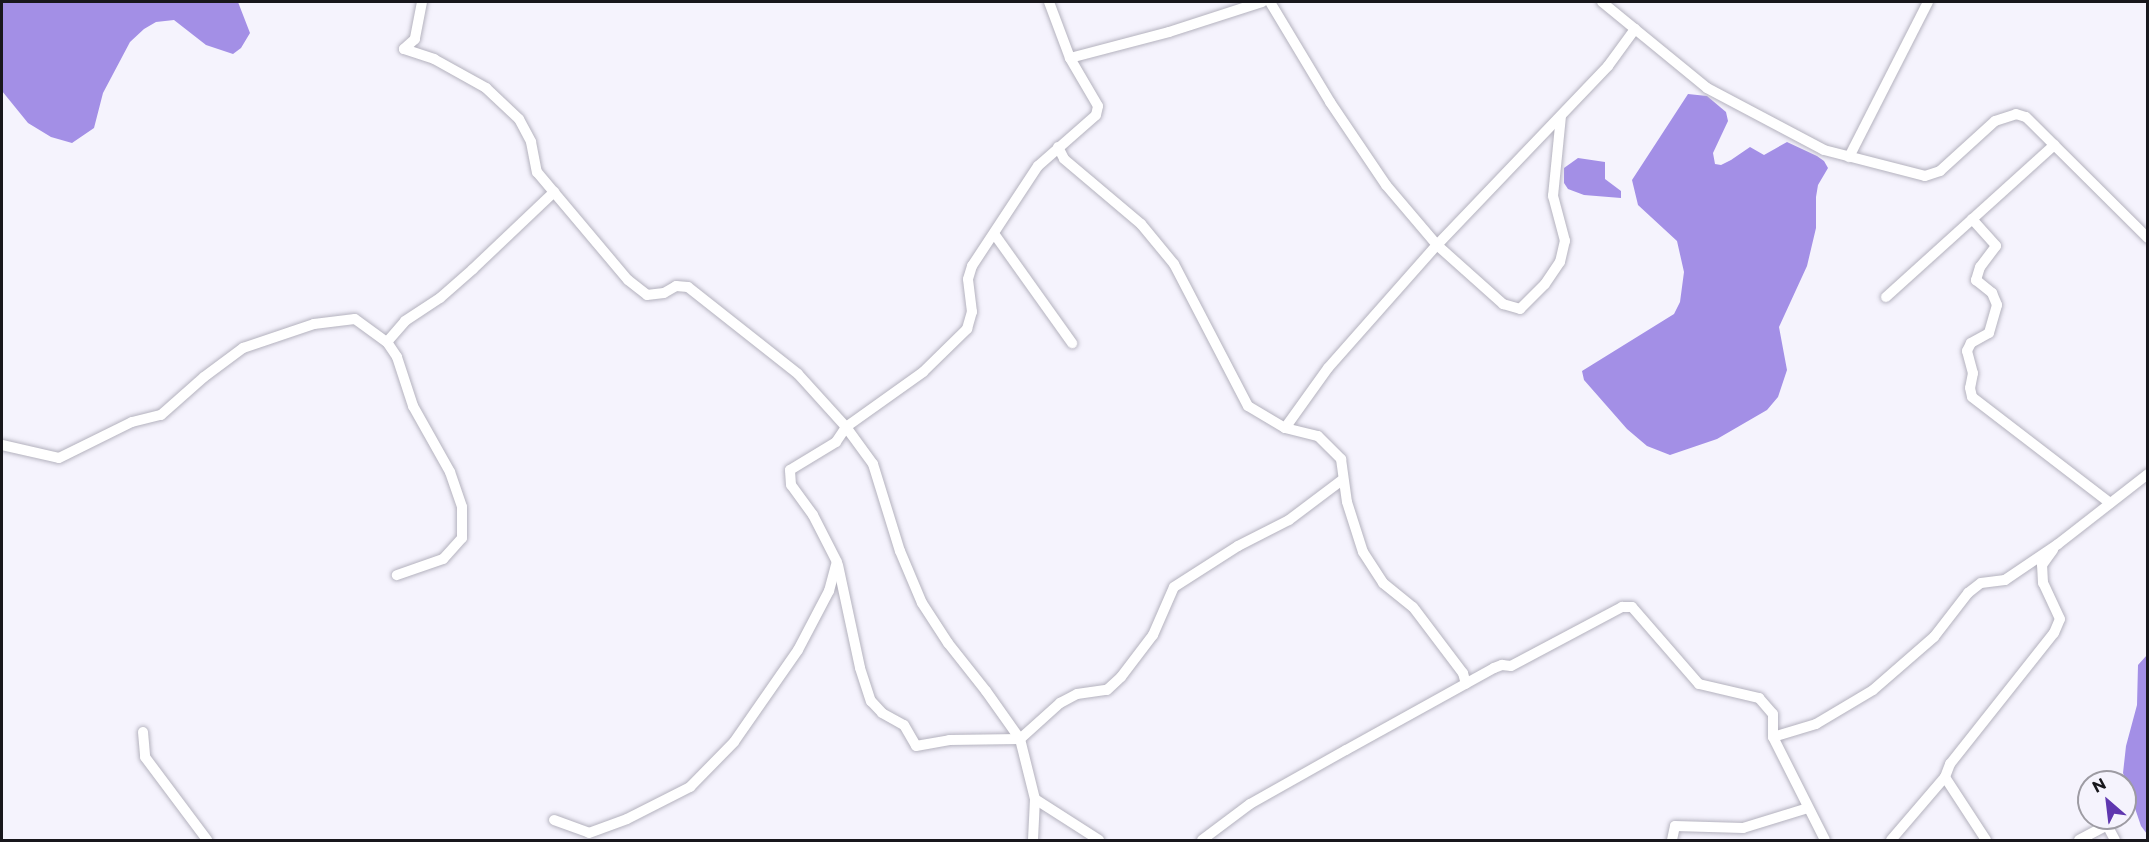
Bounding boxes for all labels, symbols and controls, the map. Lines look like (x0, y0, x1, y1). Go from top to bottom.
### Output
north arrow (2077, 770, 2137, 830)
text: N (2089, 774, 2109, 797)

